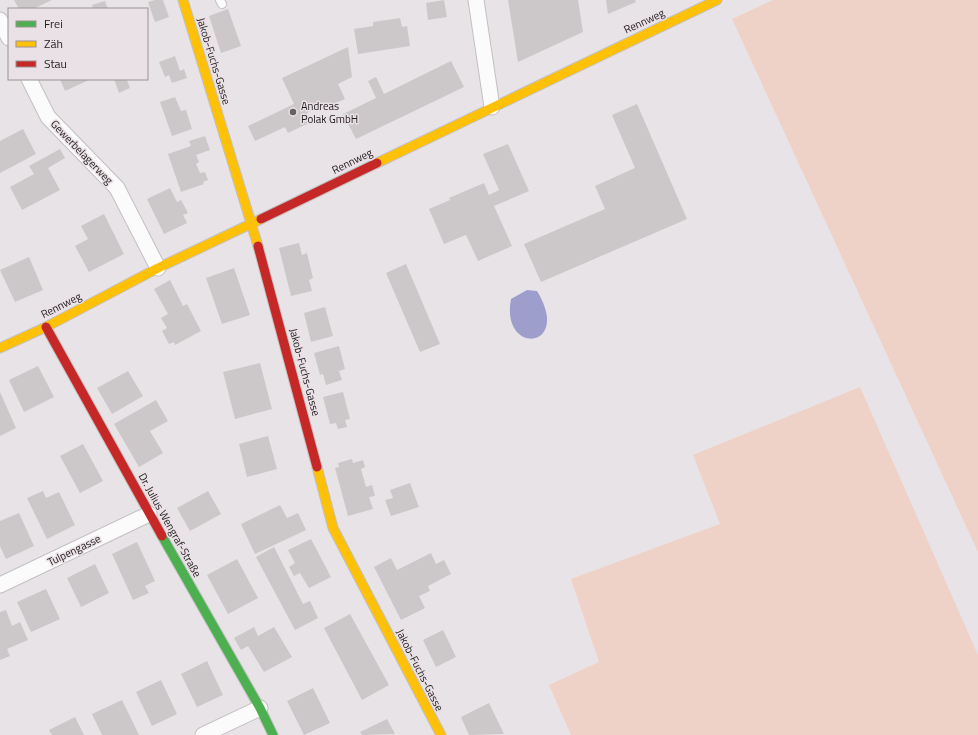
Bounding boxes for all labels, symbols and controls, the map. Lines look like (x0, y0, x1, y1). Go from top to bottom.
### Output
street label: Rennweg (621, 4, 667, 37)
legend (8, 8, 148, 80)
text: Frei (44, 14, 63, 33)
street label: Jakob-Fuchs-Gasse (193, 16, 235, 107)
text: Zäh (44, 34, 63, 53)
text: Stau (44, 54, 67, 73)
place label: Andreas Polak GmbH (301, 98, 358, 127)
marker: Andreas Polak GmbH (288, 107, 298, 117)
street label: Gewerbelagerweg (47, 116, 117, 188)
street label: Rennweg (329, 144, 375, 178)
street label: Rennweg (38, 288, 84, 322)
street label: Jakob-Fuchs-Gasse (286, 326, 325, 418)
street label: Dr. Julius Wengraf-Straße (135, 470, 206, 580)
street label: Tulpengasse (45, 530, 104, 570)
street label: Jakob-Fuchs-Gasse (392, 626, 448, 714)

